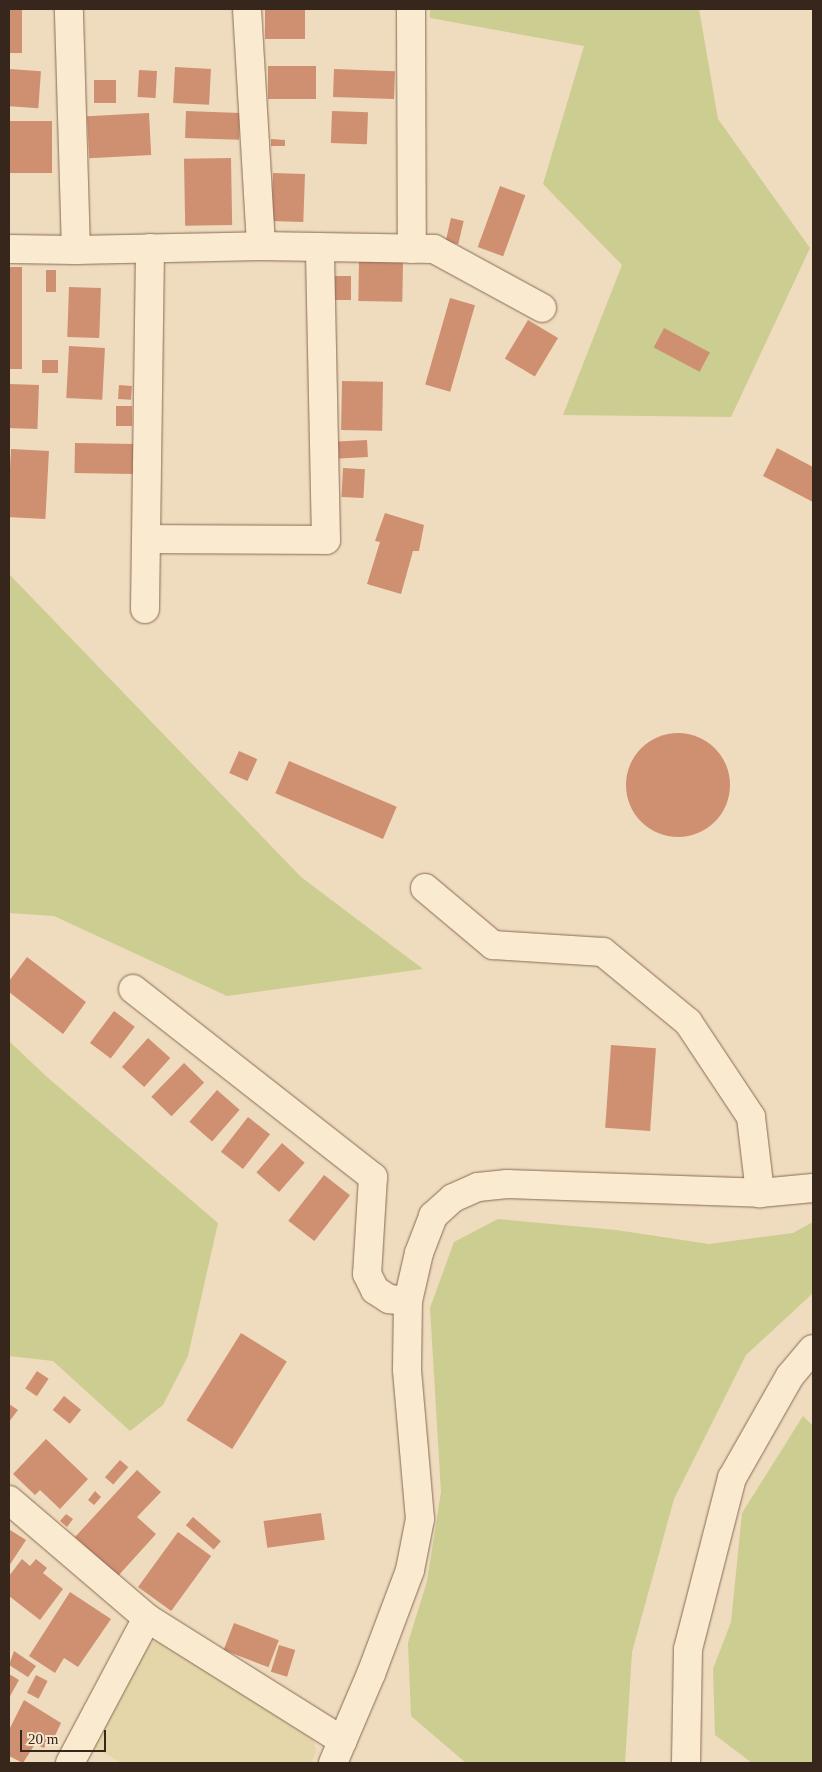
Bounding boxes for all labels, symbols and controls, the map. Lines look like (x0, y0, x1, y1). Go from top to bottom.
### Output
scale bar (22, 1720, 109, 1752)
text: 20 m (28, 1731, 58, 1747)

